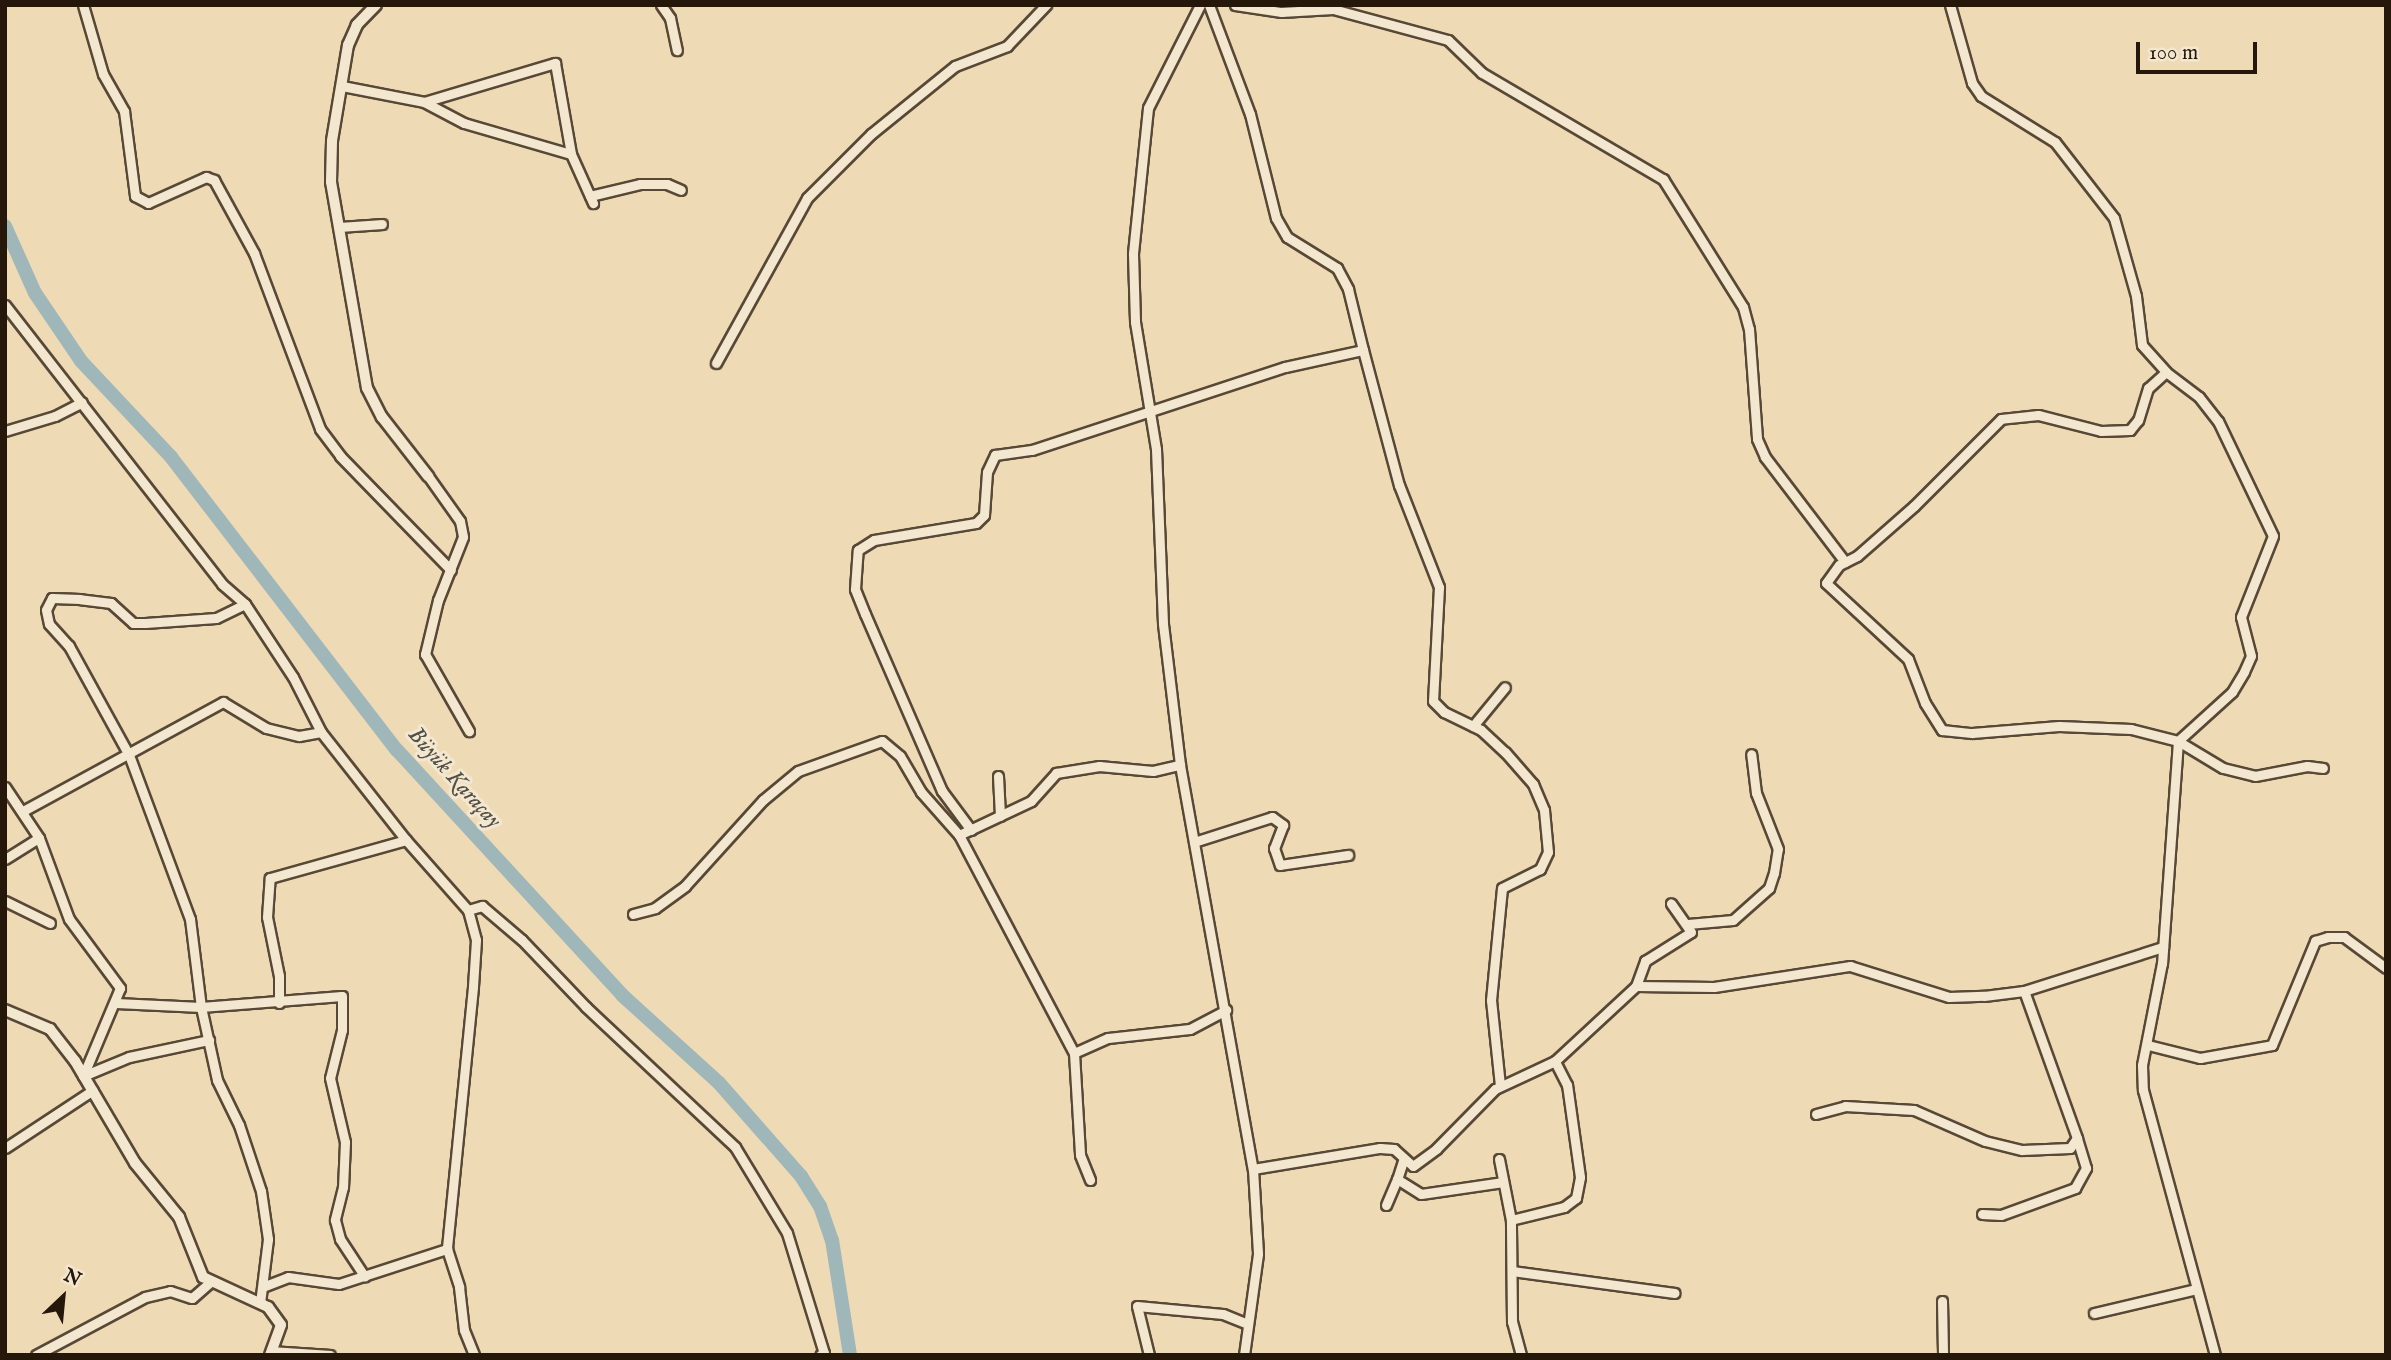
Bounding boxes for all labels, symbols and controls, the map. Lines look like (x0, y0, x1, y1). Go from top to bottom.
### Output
scale bar (2139, 28, 2260, 72)
text: 100 m (2149, 40, 2198, 67)
water label: Büyük Karaçay (401, 722, 507, 834)
north arrow (28, 1262, 98, 1332)
text: N (60, 1264, 85, 1293)

